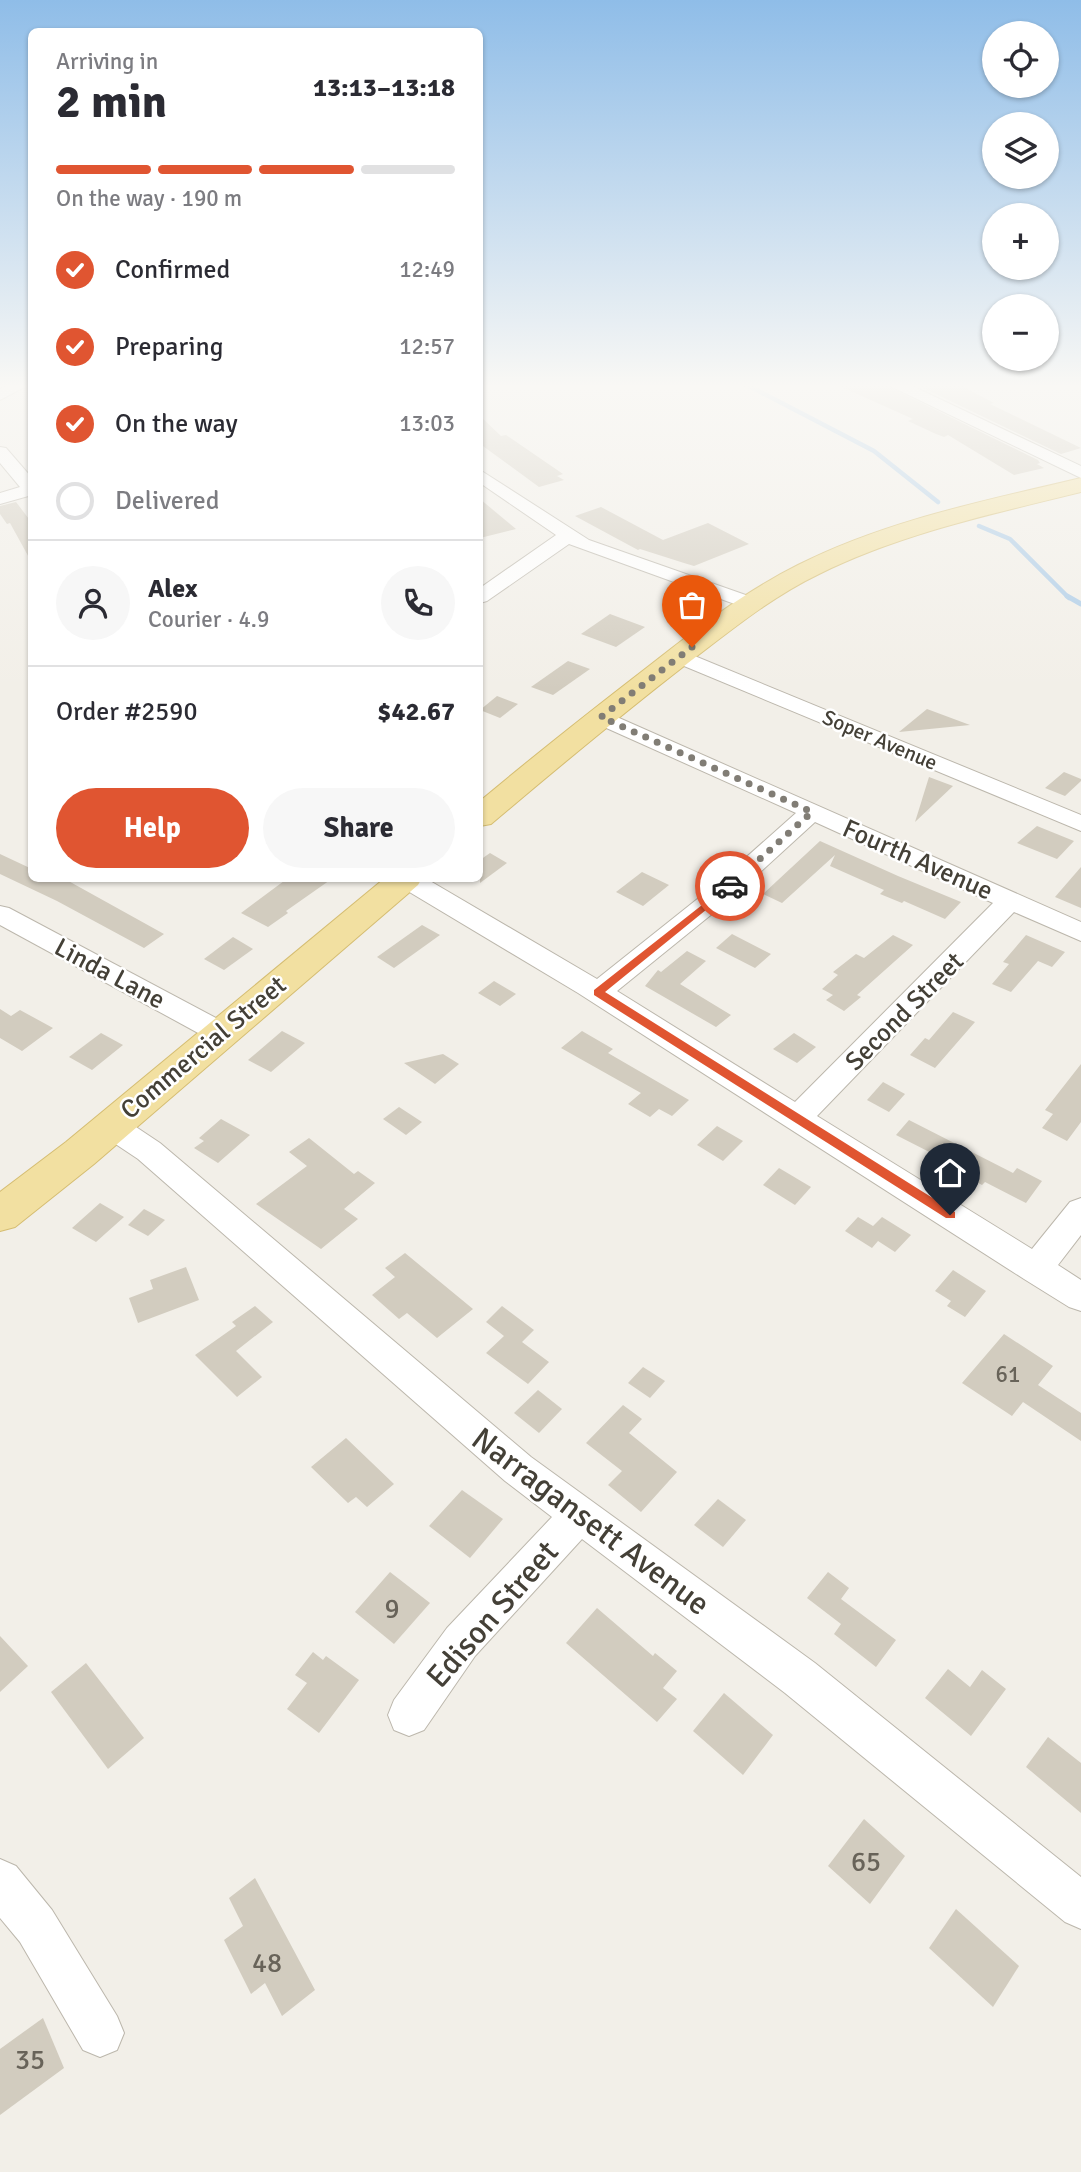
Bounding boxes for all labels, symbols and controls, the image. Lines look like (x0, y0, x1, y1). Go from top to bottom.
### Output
map controls (982, 21, 1059, 371)
button: locate (982, 21, 1059, 98)
text: Arriving in (56, 47, 158, 76)
text: 13:13–13:18 (313, 72, 455, 104)
text: 2 min (56, 74, 167, 130)
button: layers (982, 112, 1059, 189)
text: On the way · 190 m (56, 184, 242, 213)
button: + (982, 203, 1059, 280)
icon: check (56, 251, 94, 289)
text: Confirmed (115, 254, 230, 286)
text: 12:49 (399, 255, 455, 284)
button: − (982, 294, 1059, 371)
icon: check (56, 328, 94, 366)
text: Preparing (115, 331, 223, 363)
text: 12:57 (399, 332, 455, 361)
icon: check (56, 405, 94, 443)
text: On the way (115, 408, 238, 440)
text: 13:03 (399, 409, 455, 438)
text: Delivered (115, 485, 220, 517)
button: person (56, 566, 130, 640)
button: phone (381, 566, 455, 640)
text: Alex (148, 573, 198, 605)
pin (662, 575, 722, 647)
icon: bag (673, 586, 711, 624)
text: Courier · 4.9 (148, 605, 269, 634)
text: Order #2590 (56, 696, 197, 728)
text: $42.67 (377, 696, 455, 728)
street label: Soper Avenue (819, 704, 941, 776)
button: Help (56, 788, 249, 868)
button: Share (263, 788, 455, 868)
street label: Fourth Avenue (838, 813, 998, 907)
courier (695, 851, 765, 921)
icon: car (711, 867, 749, 905)
street label: Linda Lane (49, 931, 170, 1016)
street label: Second Street (839, 946, 971, 1078)
street label: Commercial Street (114, 969, 293, 1126)
pin (920, 1143, 980, 1215)
icon: home (931, 1154, 969, 1192)
house number: 61 (996, 1360, 1020, 1389)
street label: Narragansett Avenue (464, 1419, 717, 1623)
street label: Edison Street (418, 1533, 567, 1696)
house number: 9 (384, 1592, 400, 1626)
house number: 65 (851, 1845, 881, 1879)
house number: 48 (252, 1946, 282, 1980)
house number: 35 (15, 2043, 45, 2077)

